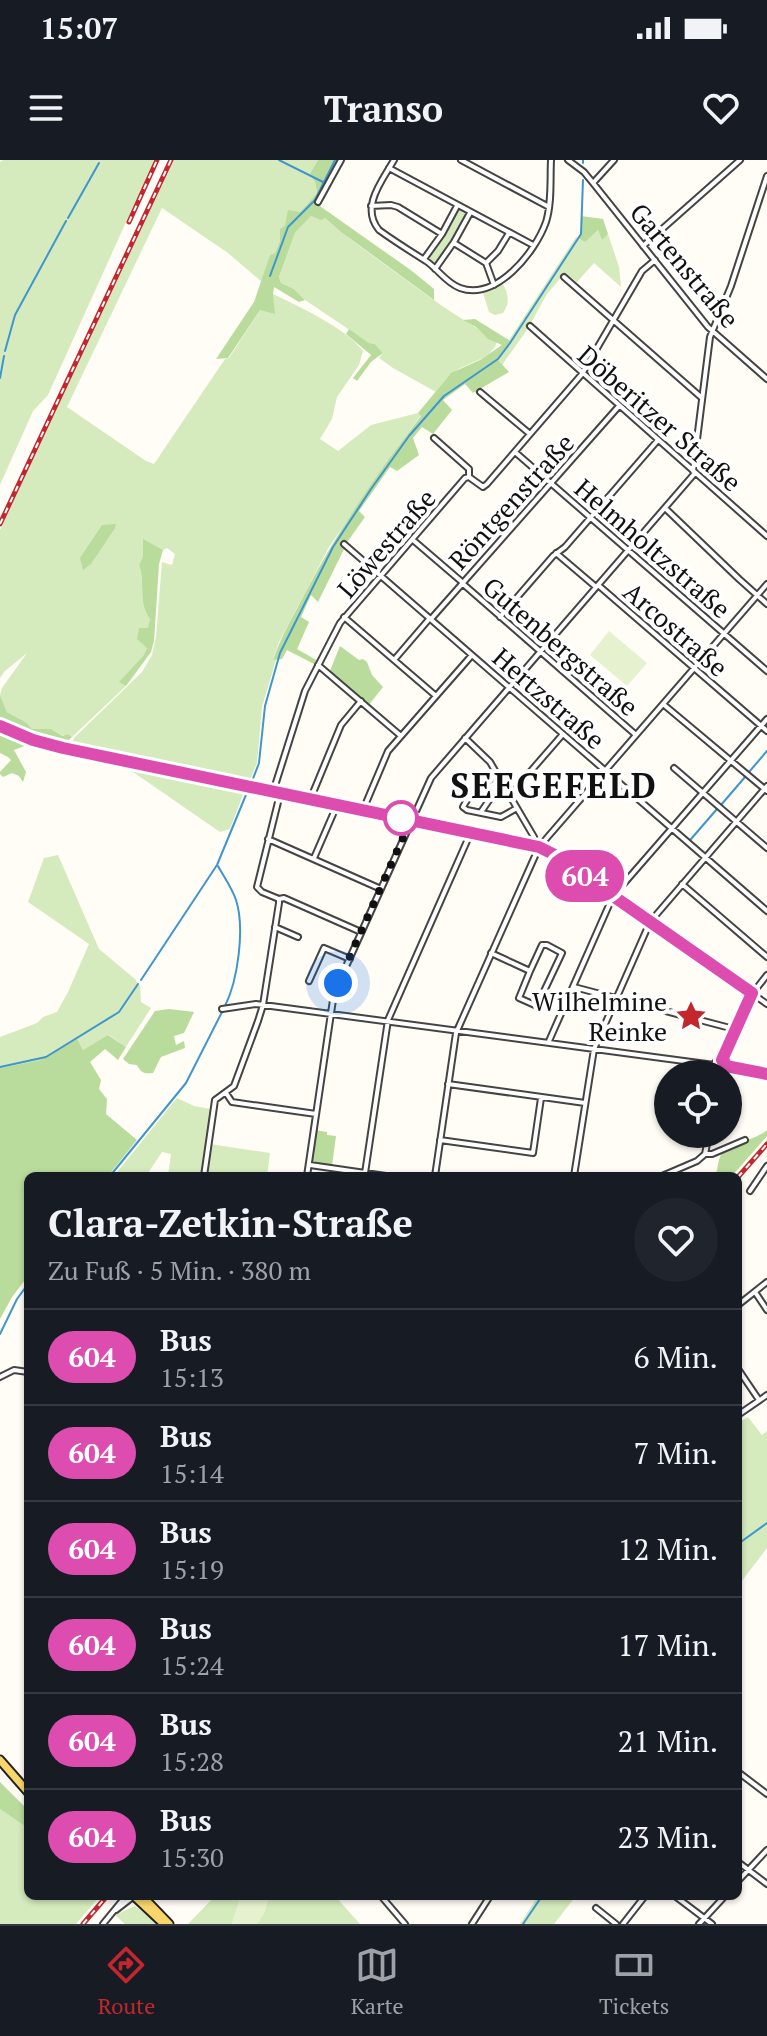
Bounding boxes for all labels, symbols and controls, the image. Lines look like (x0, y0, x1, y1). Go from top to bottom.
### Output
text: 15:07 (40, 8, 118, 48)
text: Transo (324, 85, 443, 132)
icon: menu (24, 86, 68, 130)
icon: heart (699, 86, 743, 130)
street label: Gartenstraße (623, 196, 747, 334)
street label: Döberitzer Straße (571, 338, 749, 498)
street label: Röntgenstraße (441, 426, 581, 576)
street label: Helmholtzstraße (568, 471, 738, 625)
street label: Löwestraße (329, 481, 443, 605)
street label: Gutenbergstraße (476, 569, 646, 723)
street label: Arcostraße (617, 574, 735, 684)
street label: Hertzstraße (486, 640, 612, 756)
district label: SEEGEFELD (450, 763, 658, 808)
unlabelled marker (384, 801, 418, 835)
line badge: 604 (539, 850, 631, 902)
text: 604 (561, 857, 609, 894)
your location (318, 963, 358, 1003)
place label: Wilhelmine Reinke (532, 984, 667, 1048)
place icon: Wilhelmine Reinke (674, 999, 708, 1033)
map controls (654, 1060, 742, 1148)
button: locate (654, 1060, 742, 1148)
text: Clara-Zetkin-Straße (48, 1198, 413, 1248)
button: heart (634, 1198, 718, 1282)
text: Zu Fuß · 5 Min. · 380 m (48, 1253, 311, 1287)
text: Bus (160, 1320, 212, 1360)
text: 6 Min. (633, 1337, 718, 1377)
text: 604 (68, 1338, 116, 1375)
text: 15:13 (160, 1360, 224, 1394)
text: Bus (160, 1416, 212, 1456)
text: 7 Min. (633, 1433, 718, 1473)
text: 604 (68, 1434, 116, 1471)
text: 15:14 (160, 1456, 224, 1490)
text: Bus (160, 1512, 212, 1552)
text: 12 Min. (618, 1529, 718, 1569)
text: 604 (68, 1530, 116, 1567)
text: 15:19 (160, 1552, 224, 1586)
text: Bus (160, 1608, 212, 1648)
text: 17 Min. (618, 1625, 718, 1665)
text: 604 (68, 1626, 116, 1663)
text: 15:24 (160, 1648, 224, 1682)
text: Bus (160, 1704, 212, 1744)
text: 21 Min. (618, 1721, 718, 1761)
text: 604 (68, 1722, 116, 1759)
text: 15:28 (160, 1744, 224, 1778)
text: Bus (160, 1800, 212, 1840)
text: 23 Min. (618, 1817, 718, 1857)
text: 604 (68, 1818, 116, 1855)
text: 15:30 (160, 1840, 224, 1874)
tab: Route (98, 1943, 155, 2020)
tab: Karte (351, 1943, 404, 2020)
tab: Tickets (599, 1943, 669, 2020)

